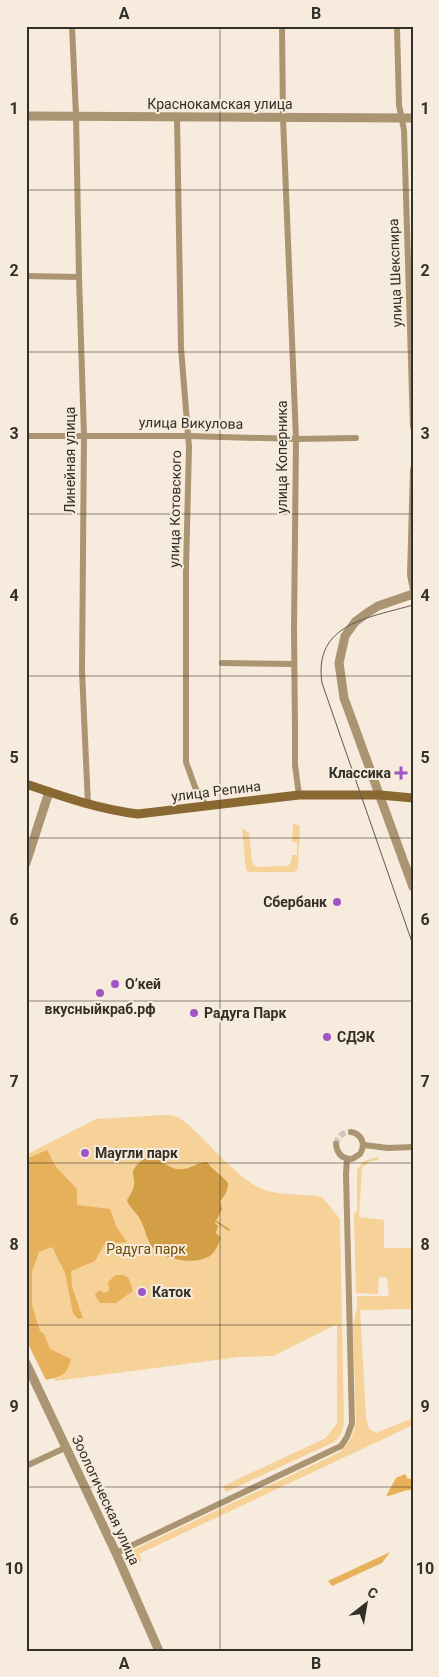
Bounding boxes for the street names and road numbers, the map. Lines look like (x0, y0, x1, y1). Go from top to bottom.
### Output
street label: Краснокамская улица (147, 96, 293, 112)
street label: улица Шекспира (385, 218, 405, 328)
street label: улица Коперника (274, 400, 290, 514)
street label: Линейная улица (62, 407, 78, 513)
street label: улица Викулова (139, 414, 243, 432)
street label: улица Котовского (166, 450, 184, 568)
street label: улица Репина (170, 778, 262, 804)
street label: Зоологическая улица (69, 1433, 143, 1567)

